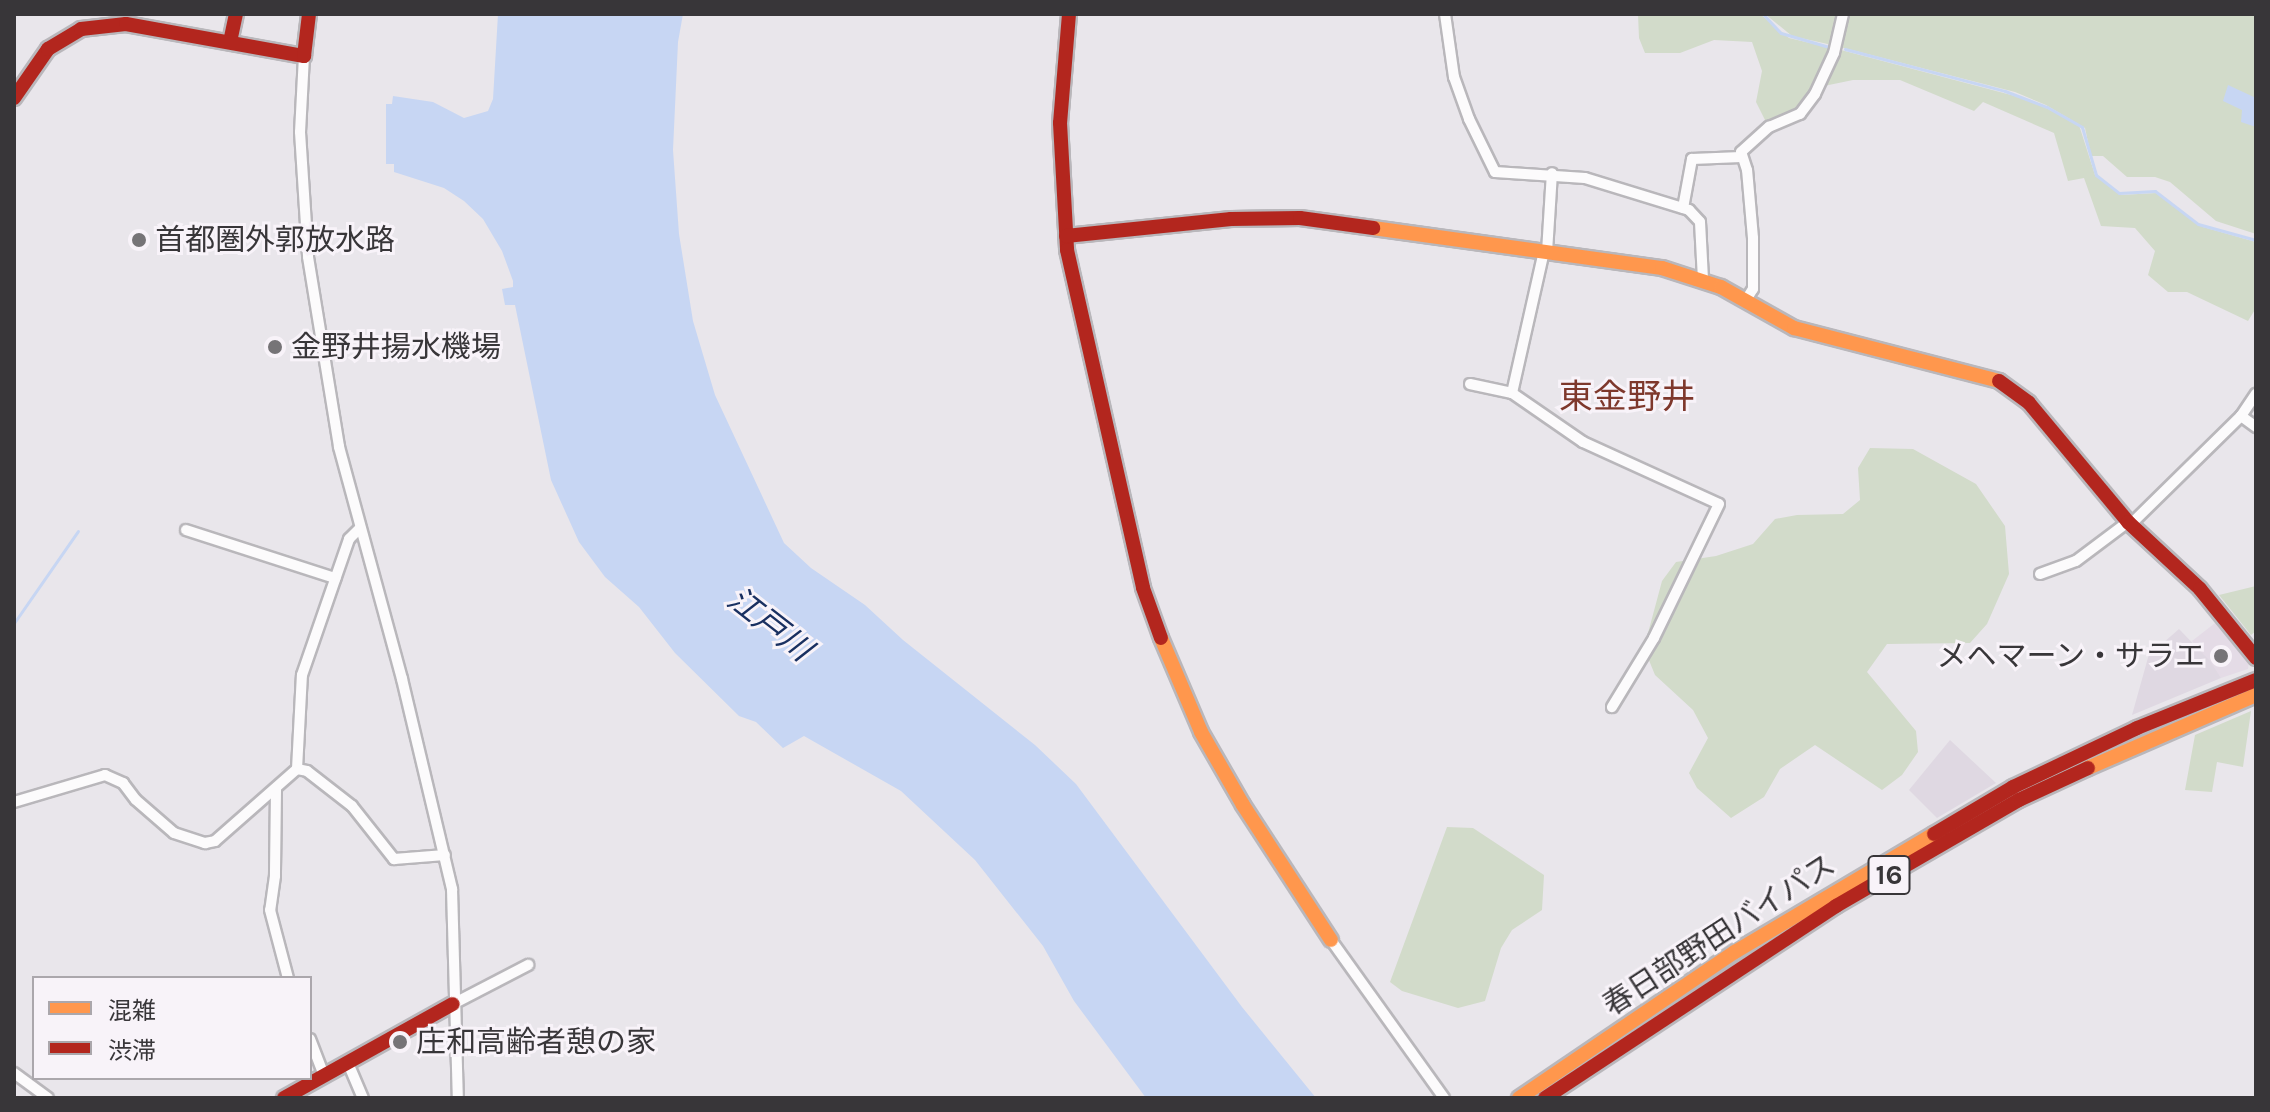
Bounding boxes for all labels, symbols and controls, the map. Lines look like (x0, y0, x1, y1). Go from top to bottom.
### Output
place label: 首都圏外郭放水路 (155, 222, 395, 258)
marker: 首都圏外郭放水路 (130, 231, 148, 249)
place label: 金野井揚水機場 (291, 329, 501, 365)
marker: 金野井揚水機場 (266, 338, 284, 356)
district label: 東金野井 (1559, 378, 1695, 418)
water label: 江戸川 (719, 580, 819, 670)
place label: メヘマーン・サラエ (1935, 638, 2205, 674)
marker: メヘマーン・サラエ (2212, 647, 2230, 665)
street label: 春日部野田バイパス (1596, 846, 1842, 1024)
road number: 16 (1867, 851, 1911, 899)
legend (32, 976, 312, 1080)
text: 混雑 (108, 997, 156, 1025)
place label: 庄和高齢者憩の家 (416, 1024, 656, 1060)
marker: 庄和高齢者憩の家 (391, 1033, 409, 1051)
text: 渋滞 (108, 1037, 156, 1065)

